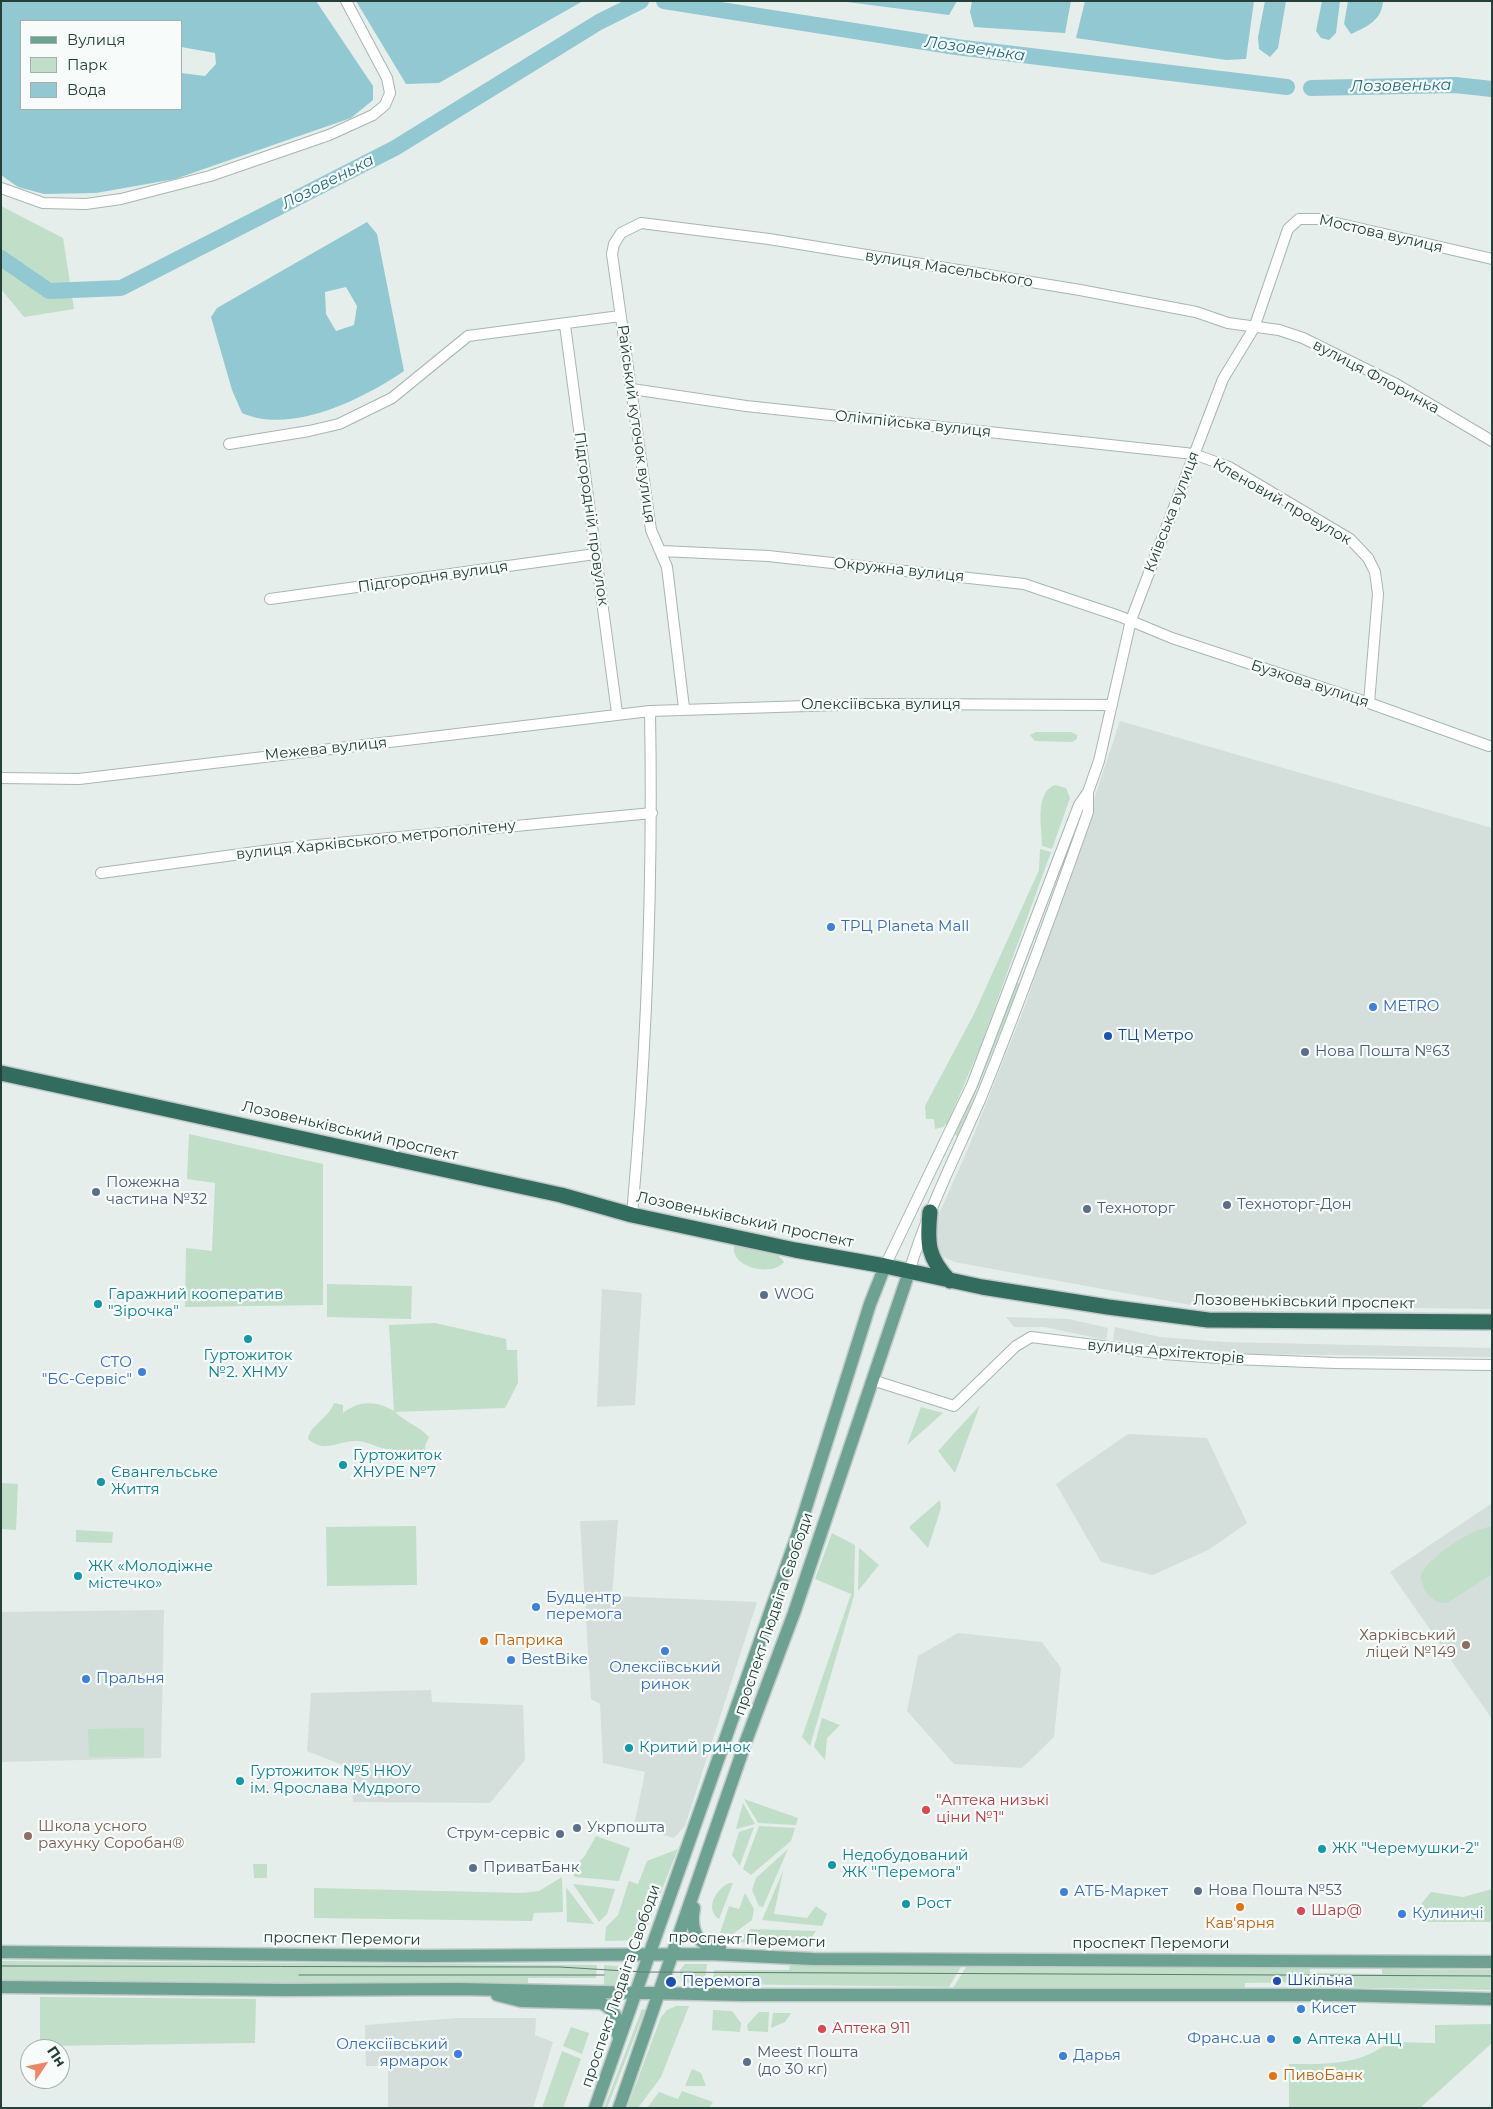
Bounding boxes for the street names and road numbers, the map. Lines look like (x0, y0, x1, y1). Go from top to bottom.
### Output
street label: Мостова вулиця (1317, 211, 1445, 257)
street label: вулиця Масельського (864, 247, 1034, 291)
street label: Райський куточок вулиця (613, 324, 659, 524)
street label: вулиця Флоринка (1310, 336, 1442, 418)
street label: Олімпійська вулиця (834, 407, 992, 441)
street label: Підгородній провулок (570, 431, 612, 607)
street label: Київська вулиця (1141, 449, 1203, 575)
street label: Кленовий провулок (1209, 455, 1355, 549)
street label: Окружна вулиця (833, 554, 965, 586)
street label: Підгородня вулиця (357, 558, 509, 596)
street label: Бузкова вулиця (1249, 656, 1371, 712)
street label: Олексіївська вулиця (801, 696, 961, 714)
street label: Межева вулиця (264, 734, 388, 764)
street label: вулиця Харківського метрополітену (235, 816, 517, 864)
street label: Лозовеньківський проспект (240, 1097, 460, 1165)
street label: Лозовеньківський проспект (635, 1188, 855, 1252)
street label: Лозовеньківський проспект (1193, 1291, 1415, 1313)
street label: вулиця Архітекторів (1087, 1336, 1245, 1368)
street label: проспект Людвіга Свободи (731, 1510, 817, 1718)
street label: проспект Людвіга Свободи (578, 1882, 664, 2090)
street label: проспект Перемоги (668, 1928, 826, 1952)
street label: проспект Перемоги (263, 1929, 421, 1949)
street label: проспект Перемоги (1072, 1935, 1230, 1953)

